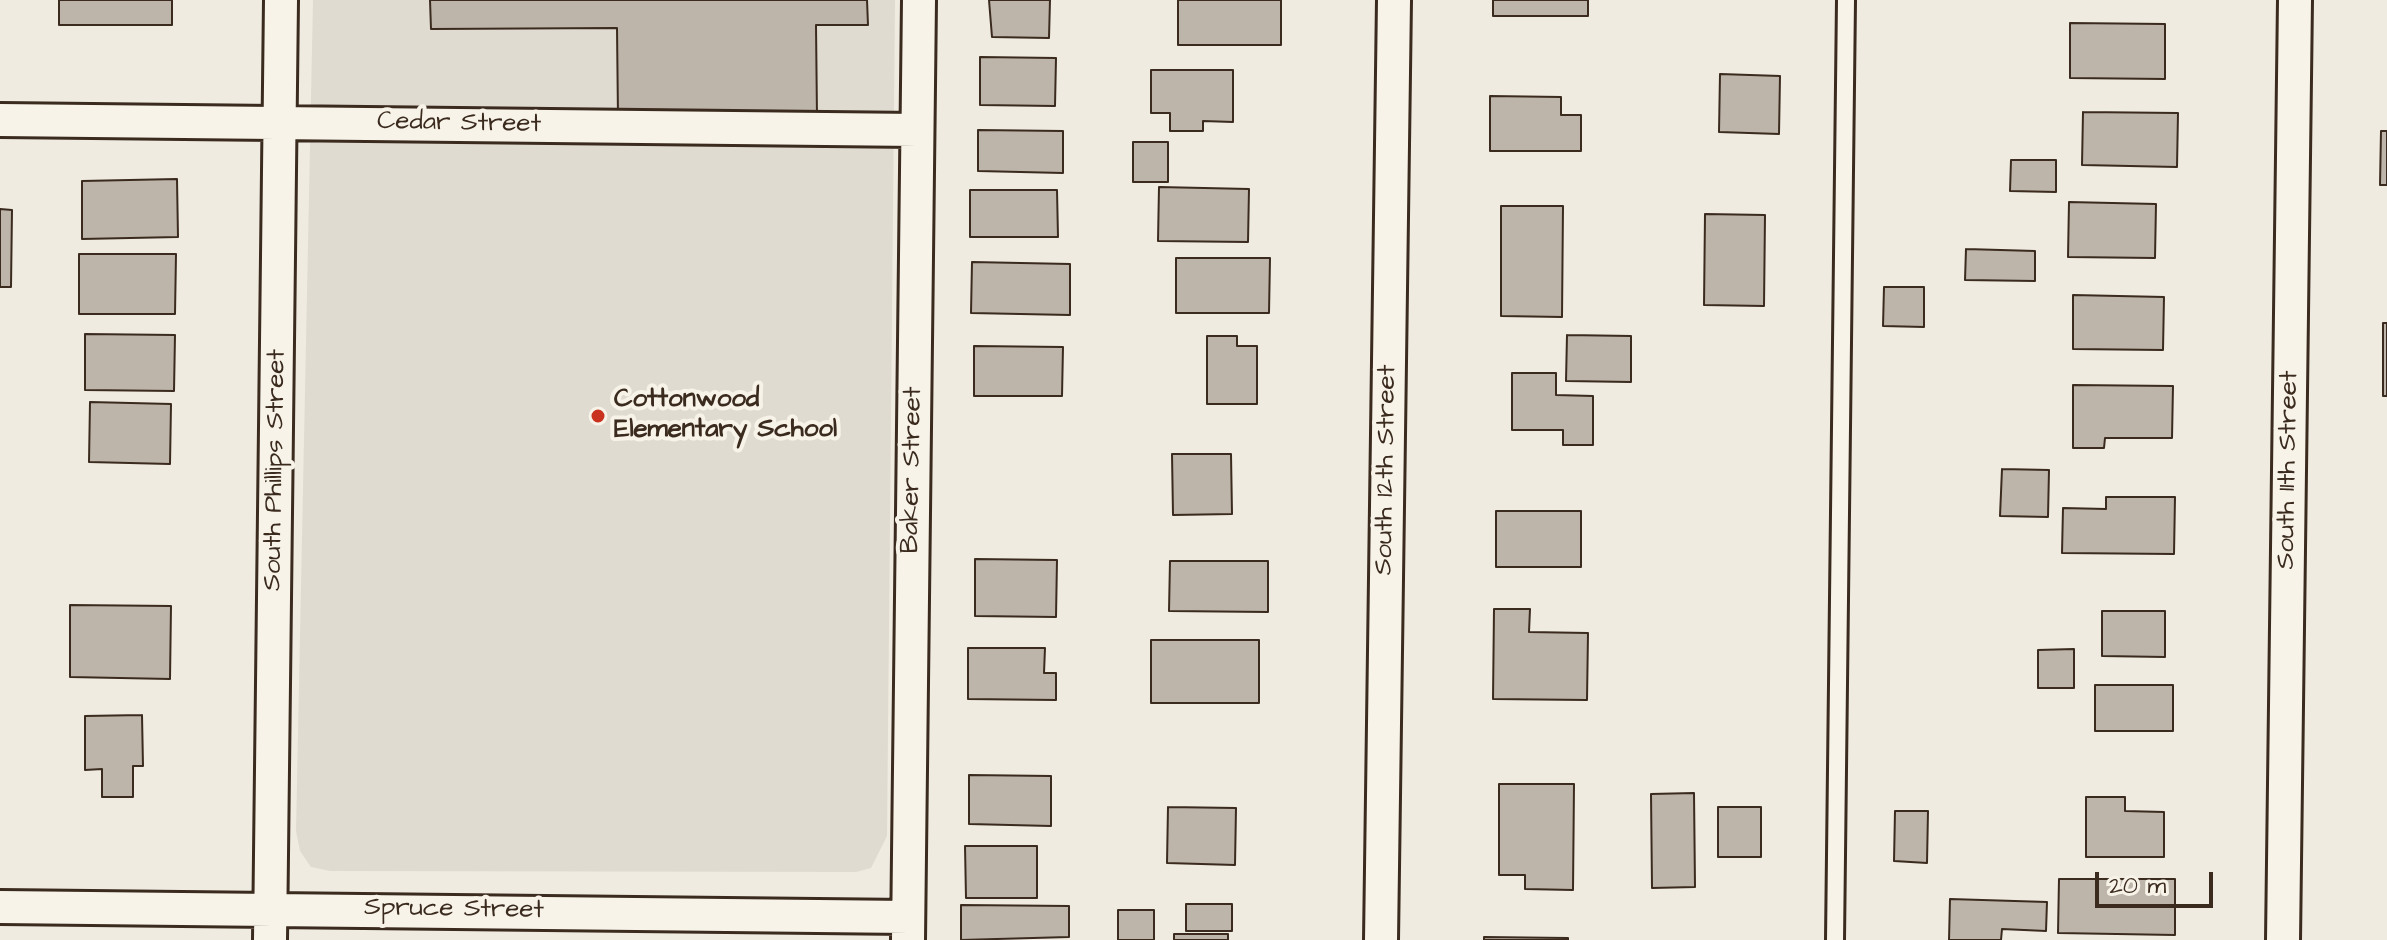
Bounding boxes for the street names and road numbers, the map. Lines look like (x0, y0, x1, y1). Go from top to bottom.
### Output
street label: Cedar Street (377, 107, 541, 141)
street label: South Phillips Street (258, 349, 294, 591)
street label: South 12th Street (1370, 364, 1404, 576)
street label: South 11th Street (2272, 370, 2306, 570)
street label: Baker Street (896, 386, 930, 554)
street label: Spruce Street (364, 893, 544, 927)

